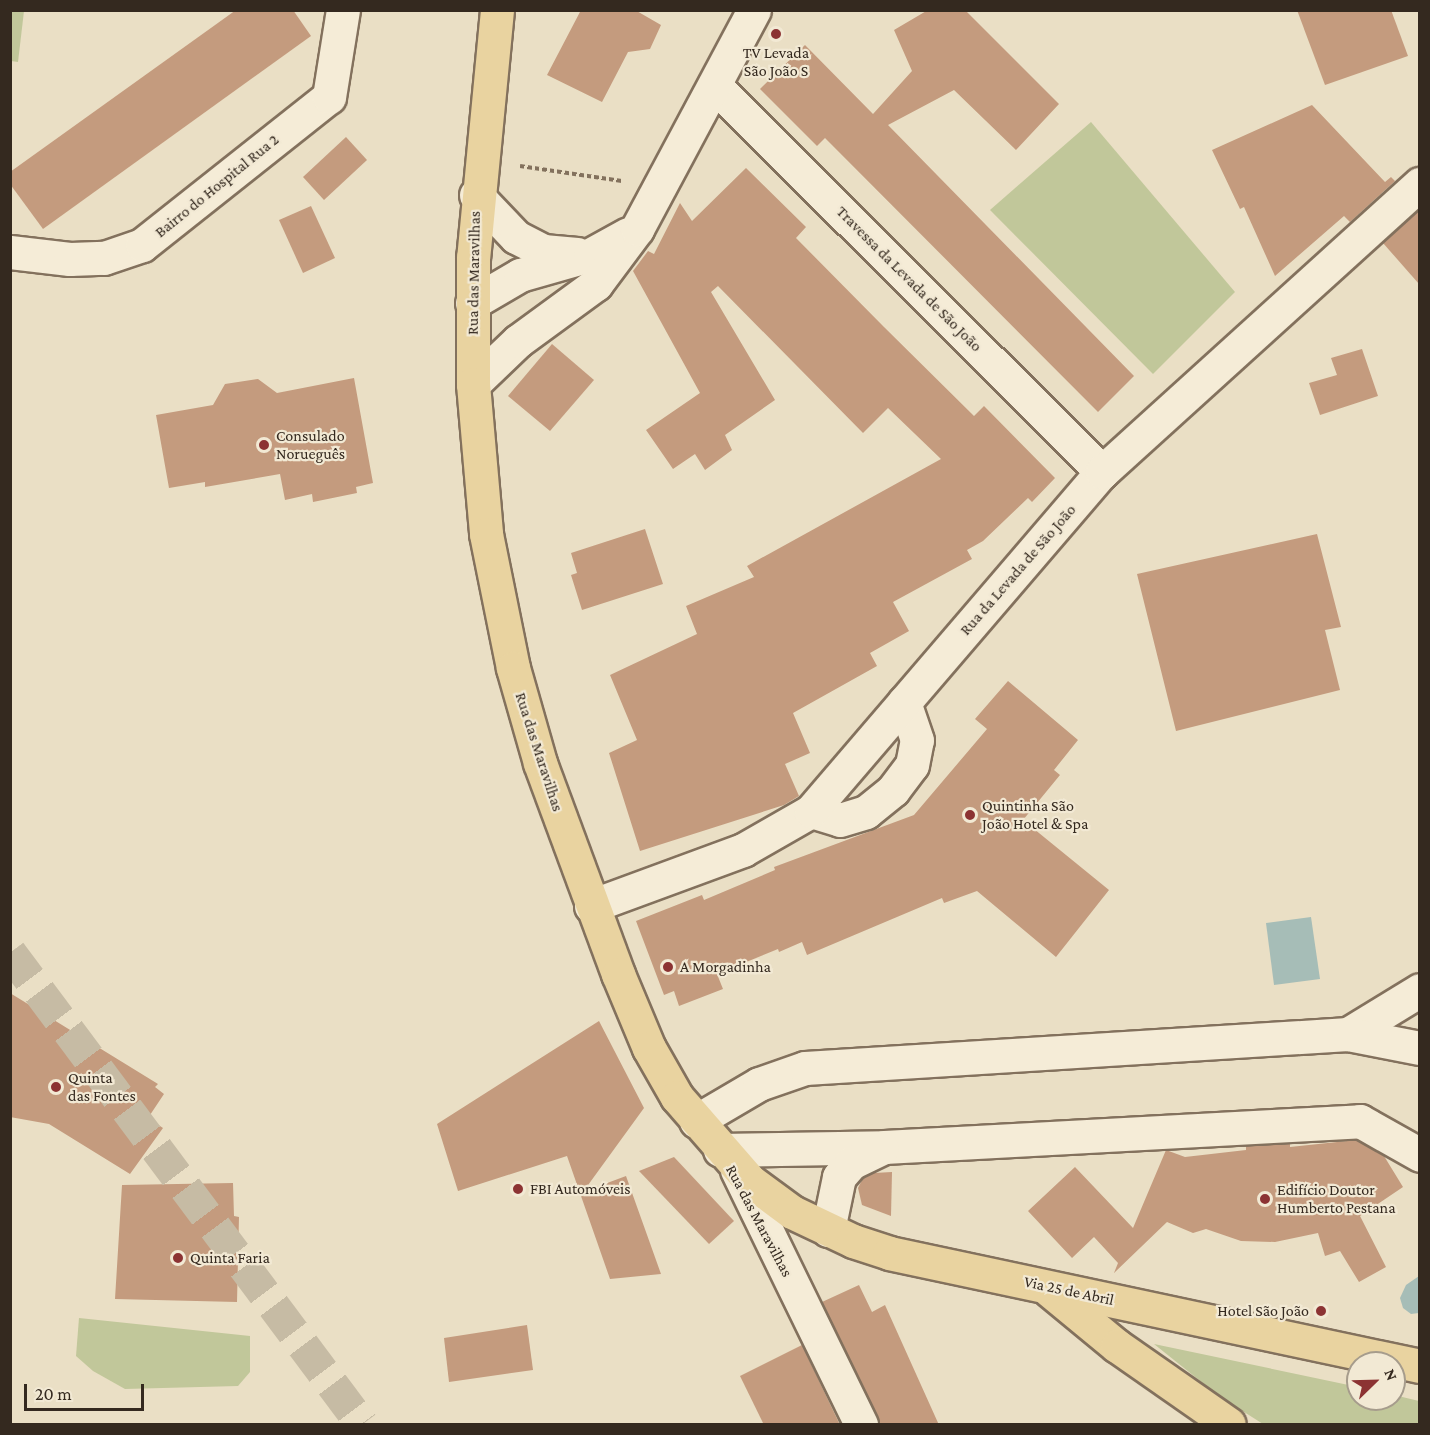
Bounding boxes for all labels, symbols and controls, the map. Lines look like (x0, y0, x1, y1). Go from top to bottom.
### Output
marker: TV Levada São João S (769, 27, 783, 41)
place label: TV Levada São João S (743, 43, 809, 81)
street label: Bairro do Hospital Rua 2 (151, 130, 283, 242)
street label: Travessa da Levada de São João (832, 202, 986, 356)
street label: Rua das Maravilhas (463, 211, 485, 335)
place label: Consulado Norueguês (276, 426, 345, 464)
marker: Consulado Norueguês (257, 438, 271, 452)
street label: Rua da Levada de São João (956, 501, 1080, 639)
street label: Rua das Maravilhas (511, 690, 567, 814)
place label: Quintinha São João Hotel & Spa (982, 796, 1088, 834)
marker: Quintinha São João Hotel & Spa (963, 808, 977, 822)
place label: A Morgadinha (680, 957, 771, 977)
marker: A Morgadinha (661, 960, 675, 974)
place label: Quinta das Fontes (68, 1068, 136, 1106)
marker: Quinta das Fontes (49, 1080, 63, 1094)
street label: Rua das Maravilhas (721, 1162, 797, 1280)
place label: FBI Automóveis (530, 1179, 631, 1199)
place label: Edifício Doutor Humberto Pestana (1277, 1180, 1396, 1218)
marker: FBI Automóveis (511, 1182, 525, 1196)
marker: Edifício Doutor Humberto Pestana (1258, 1192, 1272, 1206)
place label: Quinta Faria (190, 1248, 270, 1268)
marker: Quinta Faria (171, 1251, 185, 1265)
street label: Via 25 de Abril (1022, 1272, 1116, 1310)
place label: Hotel São João (1217, 1301, 1309, 1321)
marker: Hotel São João (1314, 1304, 1328, 1318)
north arrow (1346, 1351, 1406, 1411)
text: N (1381, 1366, 1401, 1383)
scale bar (27, 1372, 147, 1410)
text: 20 m (35, 1384, 72, 1404)

